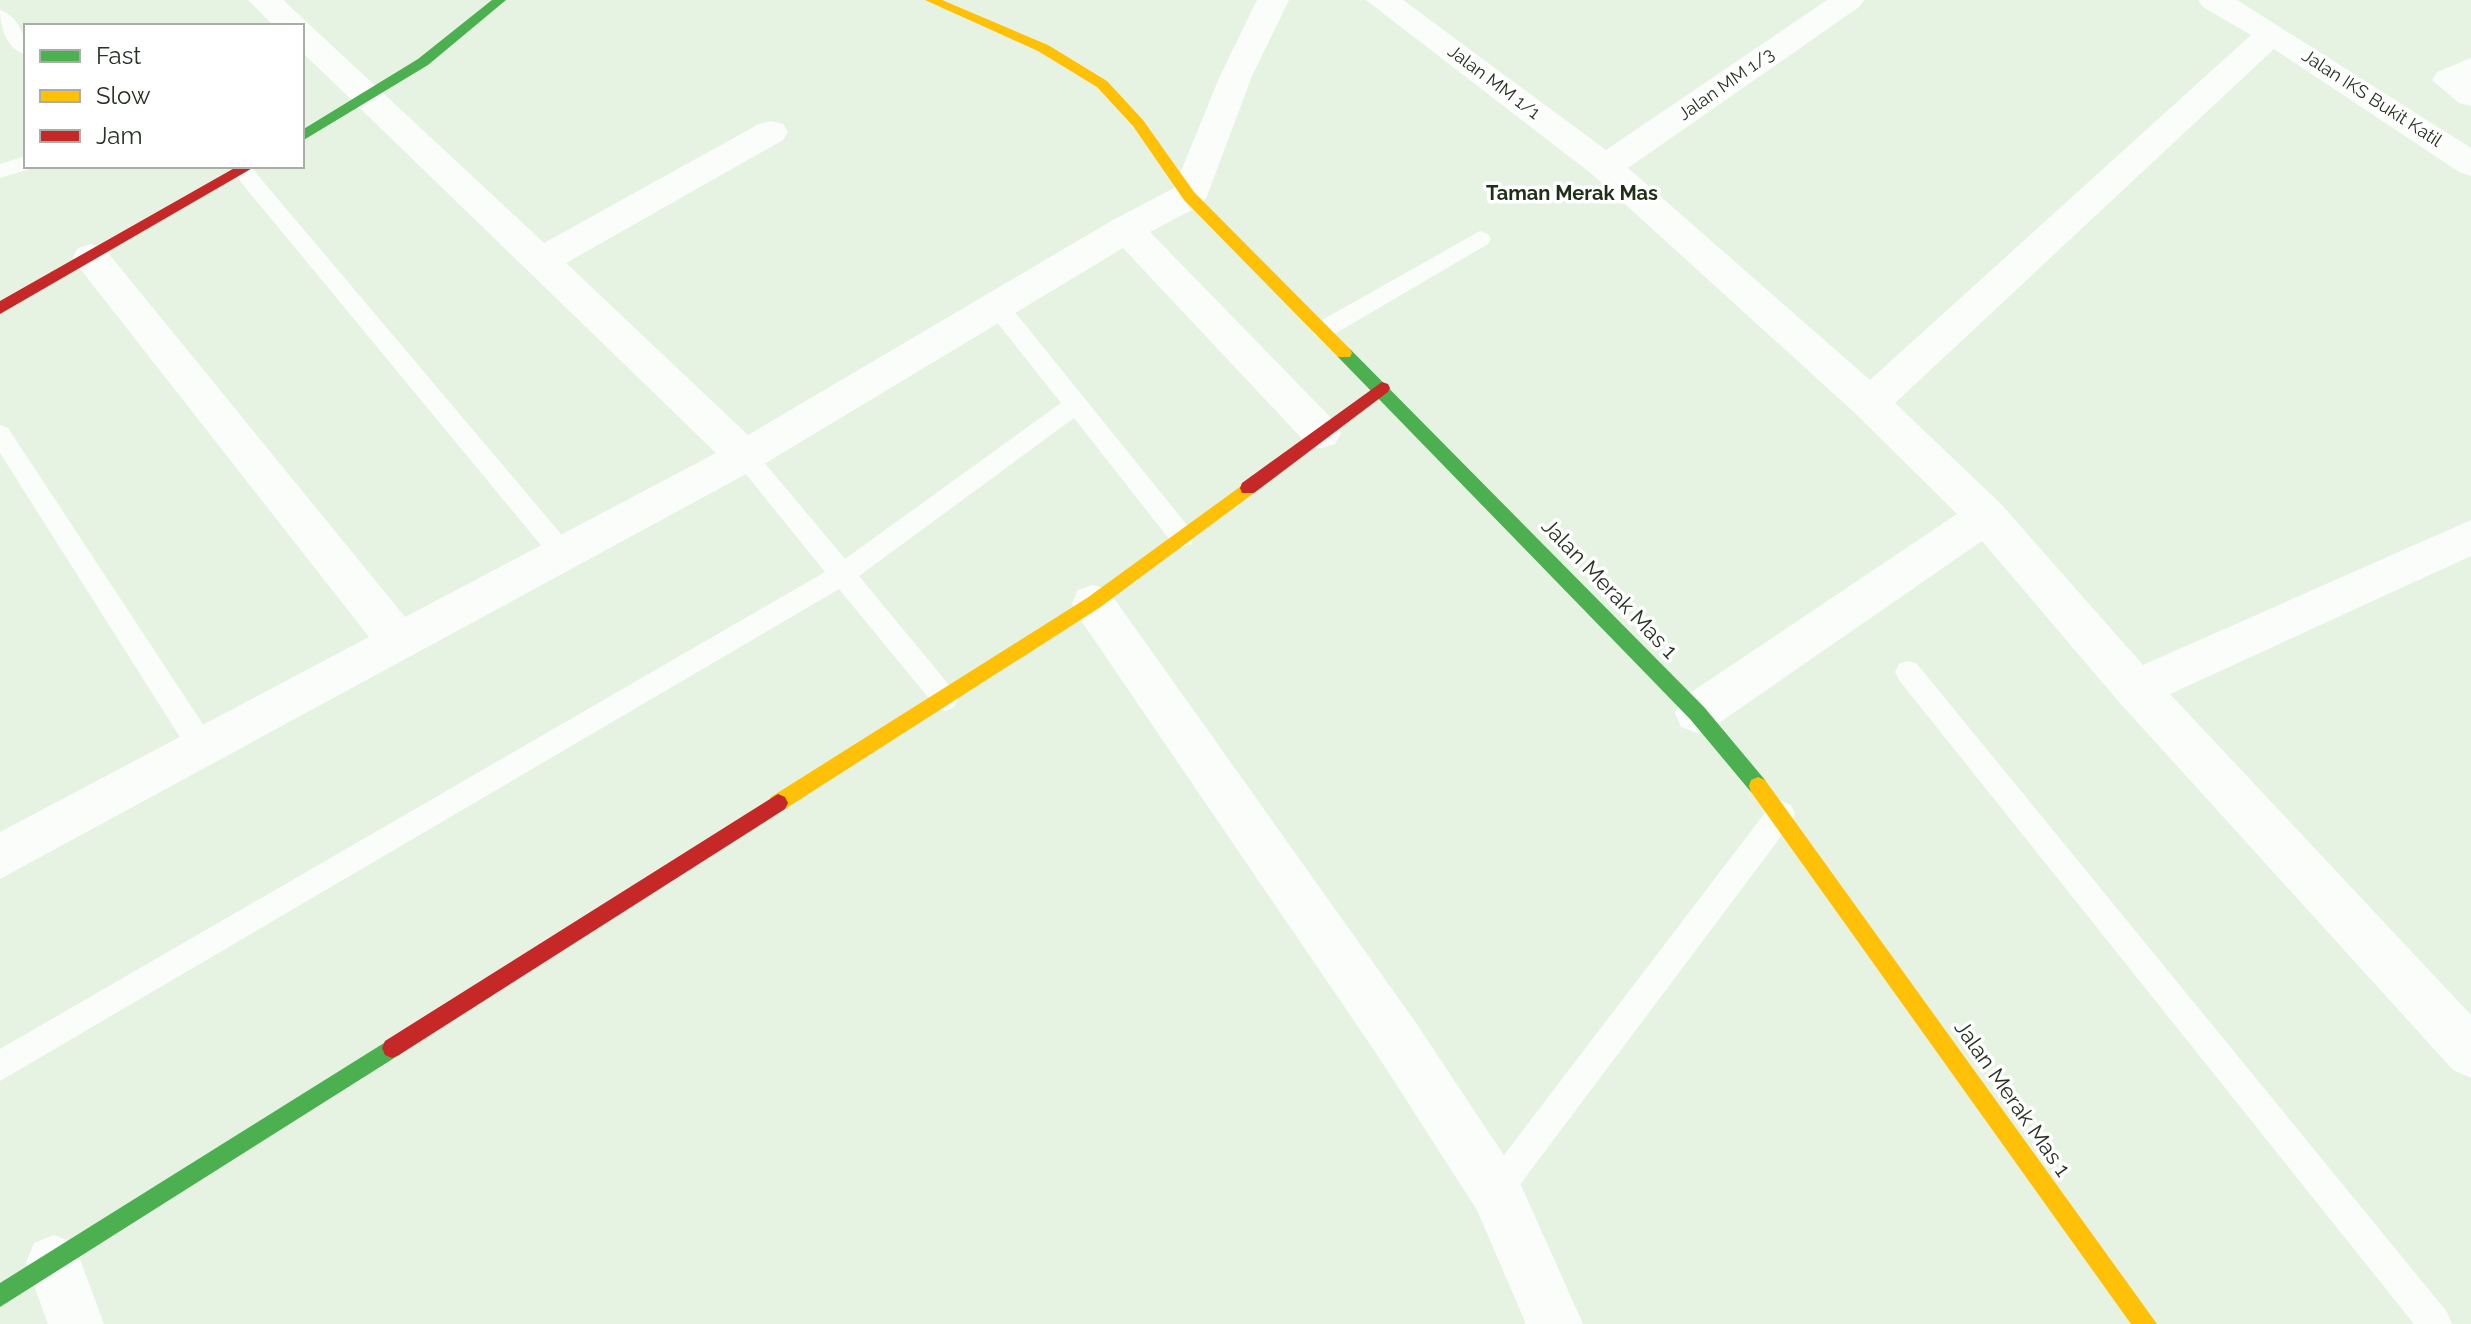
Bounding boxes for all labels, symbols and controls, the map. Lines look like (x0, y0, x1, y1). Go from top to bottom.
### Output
legend (24, 24, 304, 168)
street label: Jalan MM 1/1 (1444, 40, 1545, 123)
text: Fast (96, 41, 141, 70)
street label: Jalan MM 1/3 (1674, 43, 1778, 124)
street label: Jalan IKS Bukit Katil (2298, 44, 2446, 151)
text: Slow (96, 81, 151, 110)
text: Jam (96, 121, 142, 150)
district label: Taman Merak Mas (1486, 181, 1658, 205)
street label: Jalan Merak Mas 1 (1537, 513, 1683, 663)
street label: Jalan Merak Mas 1 (1949, 1015, 2077, 1181)

